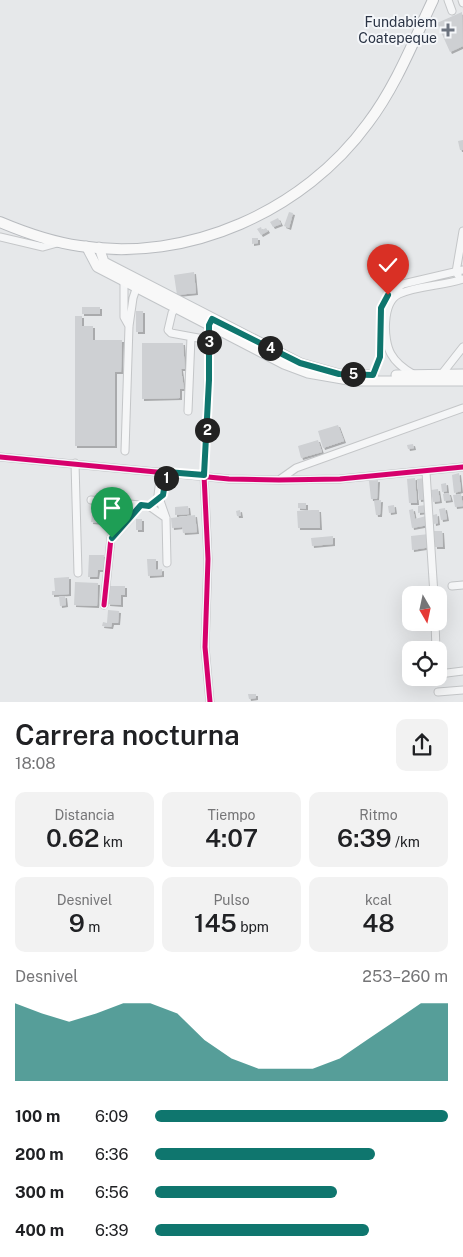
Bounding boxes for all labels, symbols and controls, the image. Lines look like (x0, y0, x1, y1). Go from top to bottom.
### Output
place label: Fundabiem Coatepeque (358, 14, 437, 46)
marker: Fundabiem Coatepeque (441, 23, 455, 37)
pin (367, 244, 409, 295)
icon: check (374, 251, 402, 279)
pin: 3 (196, 330, 222, 354)
text: 3 (205, 334, 214, 350)
pin: 4 (258, 336, 282, 360)
text: 4 (266, 340, 275, 356)
pin: 5 (340, 362, 366, 386)
text: 5 (349, 366, 358, 382)
pin: 2 (194, 418, 220, 442)
text: 2 (203, 422, 212, 438)
pin: 1 (154, 466, 178, 490)
text: 1 (164, 470, 170, 486)
pin (91, 487, 133, 538)
icon: arrive (98, 494, 126, 522)
north arrow (402, 586, 448, 631)
map controls (402, 586, 447, 686)
button: locate (402, 641, 447, 686)
text: Carrera nocturna (15, 718, 240, 751)
button: share (396, 719, 448, 771)
text: 18:08 (15, 754, 56, 773)
text: Distancia (54, 807, 115, 823)
text: Tiempo (207, 807, 256, 823)
text: Ritmo (359, 807, 398, 823)
text: 0.62 (46, 823, 100, 853)
text: 4:07 (205, 823, 258, 853)
text: 6:39 (337, 823, 392, 853)
text: km (100, 834, 123, 850)
text: /km (392, 834, 420, 850)
text: Desnivel (57, 892, 112, 908)
text: Pulso (213, 892, 250, 908)
text: kcal (365, 892, 392, 908)
text: 9 (69, 908, 85, 938)
text: 145 (194, 908, 237, 938)
text: 48 (362, 908, 395, 938)
text: m (85, 919, 100, 935)
text: bpm (237, 919, 269, 935)
text: Desnivel (15, 967, 78, 986)
text: 253–260 m (362, 967, 448, 986)
text: 100 m (15, 1107, 60, 1126)
text: 6:09 (95, 1107, 128, 1126)
text: 200 m (15, 1145, 64, 1164)
text: 6:36 (95, 1145, 129, 1164)
text: 300 m (15, 1183, 64, 1202)
text: 6:56 (95, 1183, 129, 1202)
text: 400 m (15, 1221, 64, 1240)
text: 6:39 (95, 1221, 129, 1240)

